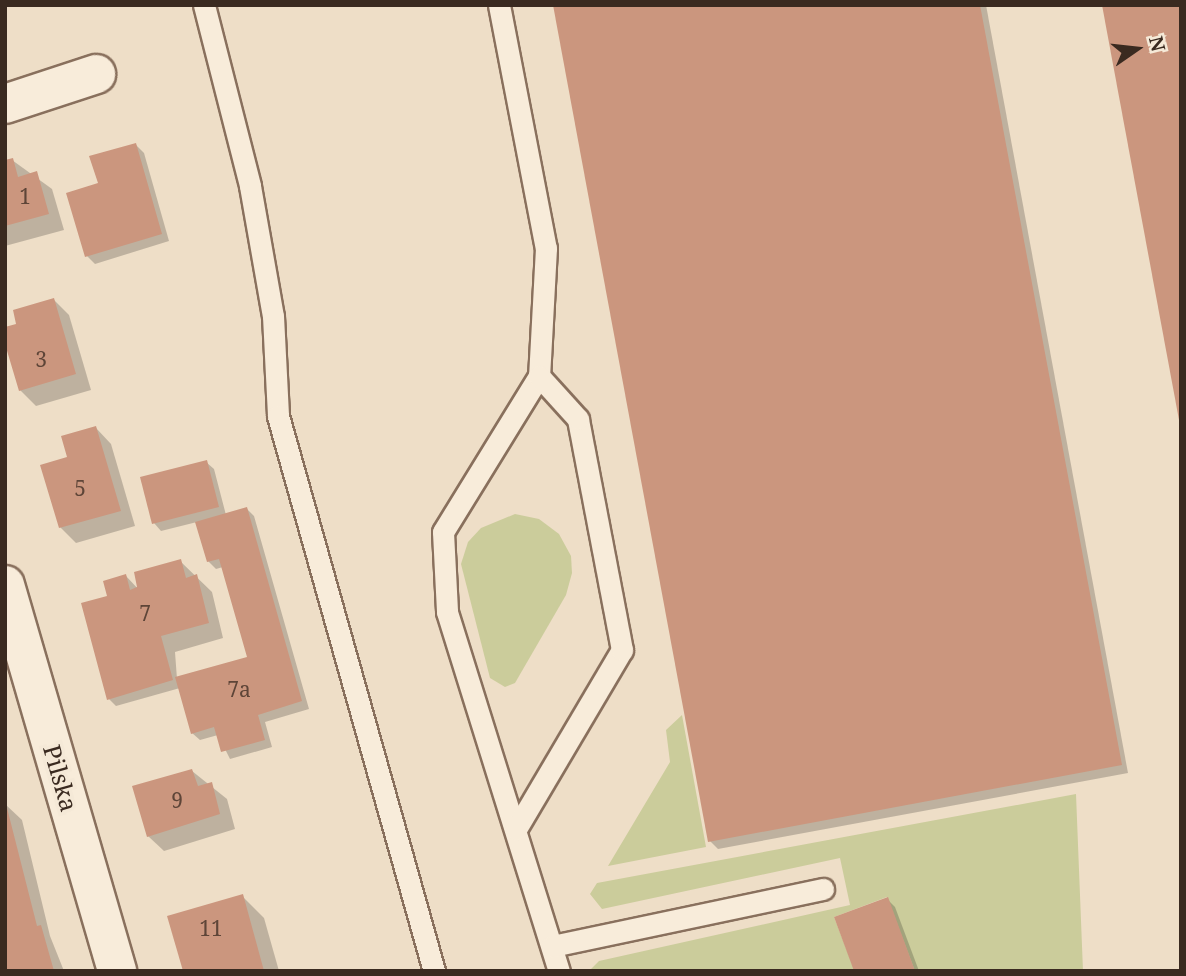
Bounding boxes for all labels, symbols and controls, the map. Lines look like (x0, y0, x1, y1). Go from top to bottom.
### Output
north arrow (1102, 14, 1172, 84)
text: N (1143, 33, 1172, 54)
house number: 1 (19, 183, 31, 209)
house number: 3 (35, 346, 47, 372)
house number: 5 (74, 475, 86, 501)
house number: 7 (139, 600, 151, 626)
house number: 7a (227, 676, 251, 702)
street label: Pilska (38, 741, 84, 815)
house number: 9 (171, 787, 183, 813)
house number: 11 (199, 915, 223, 941)

